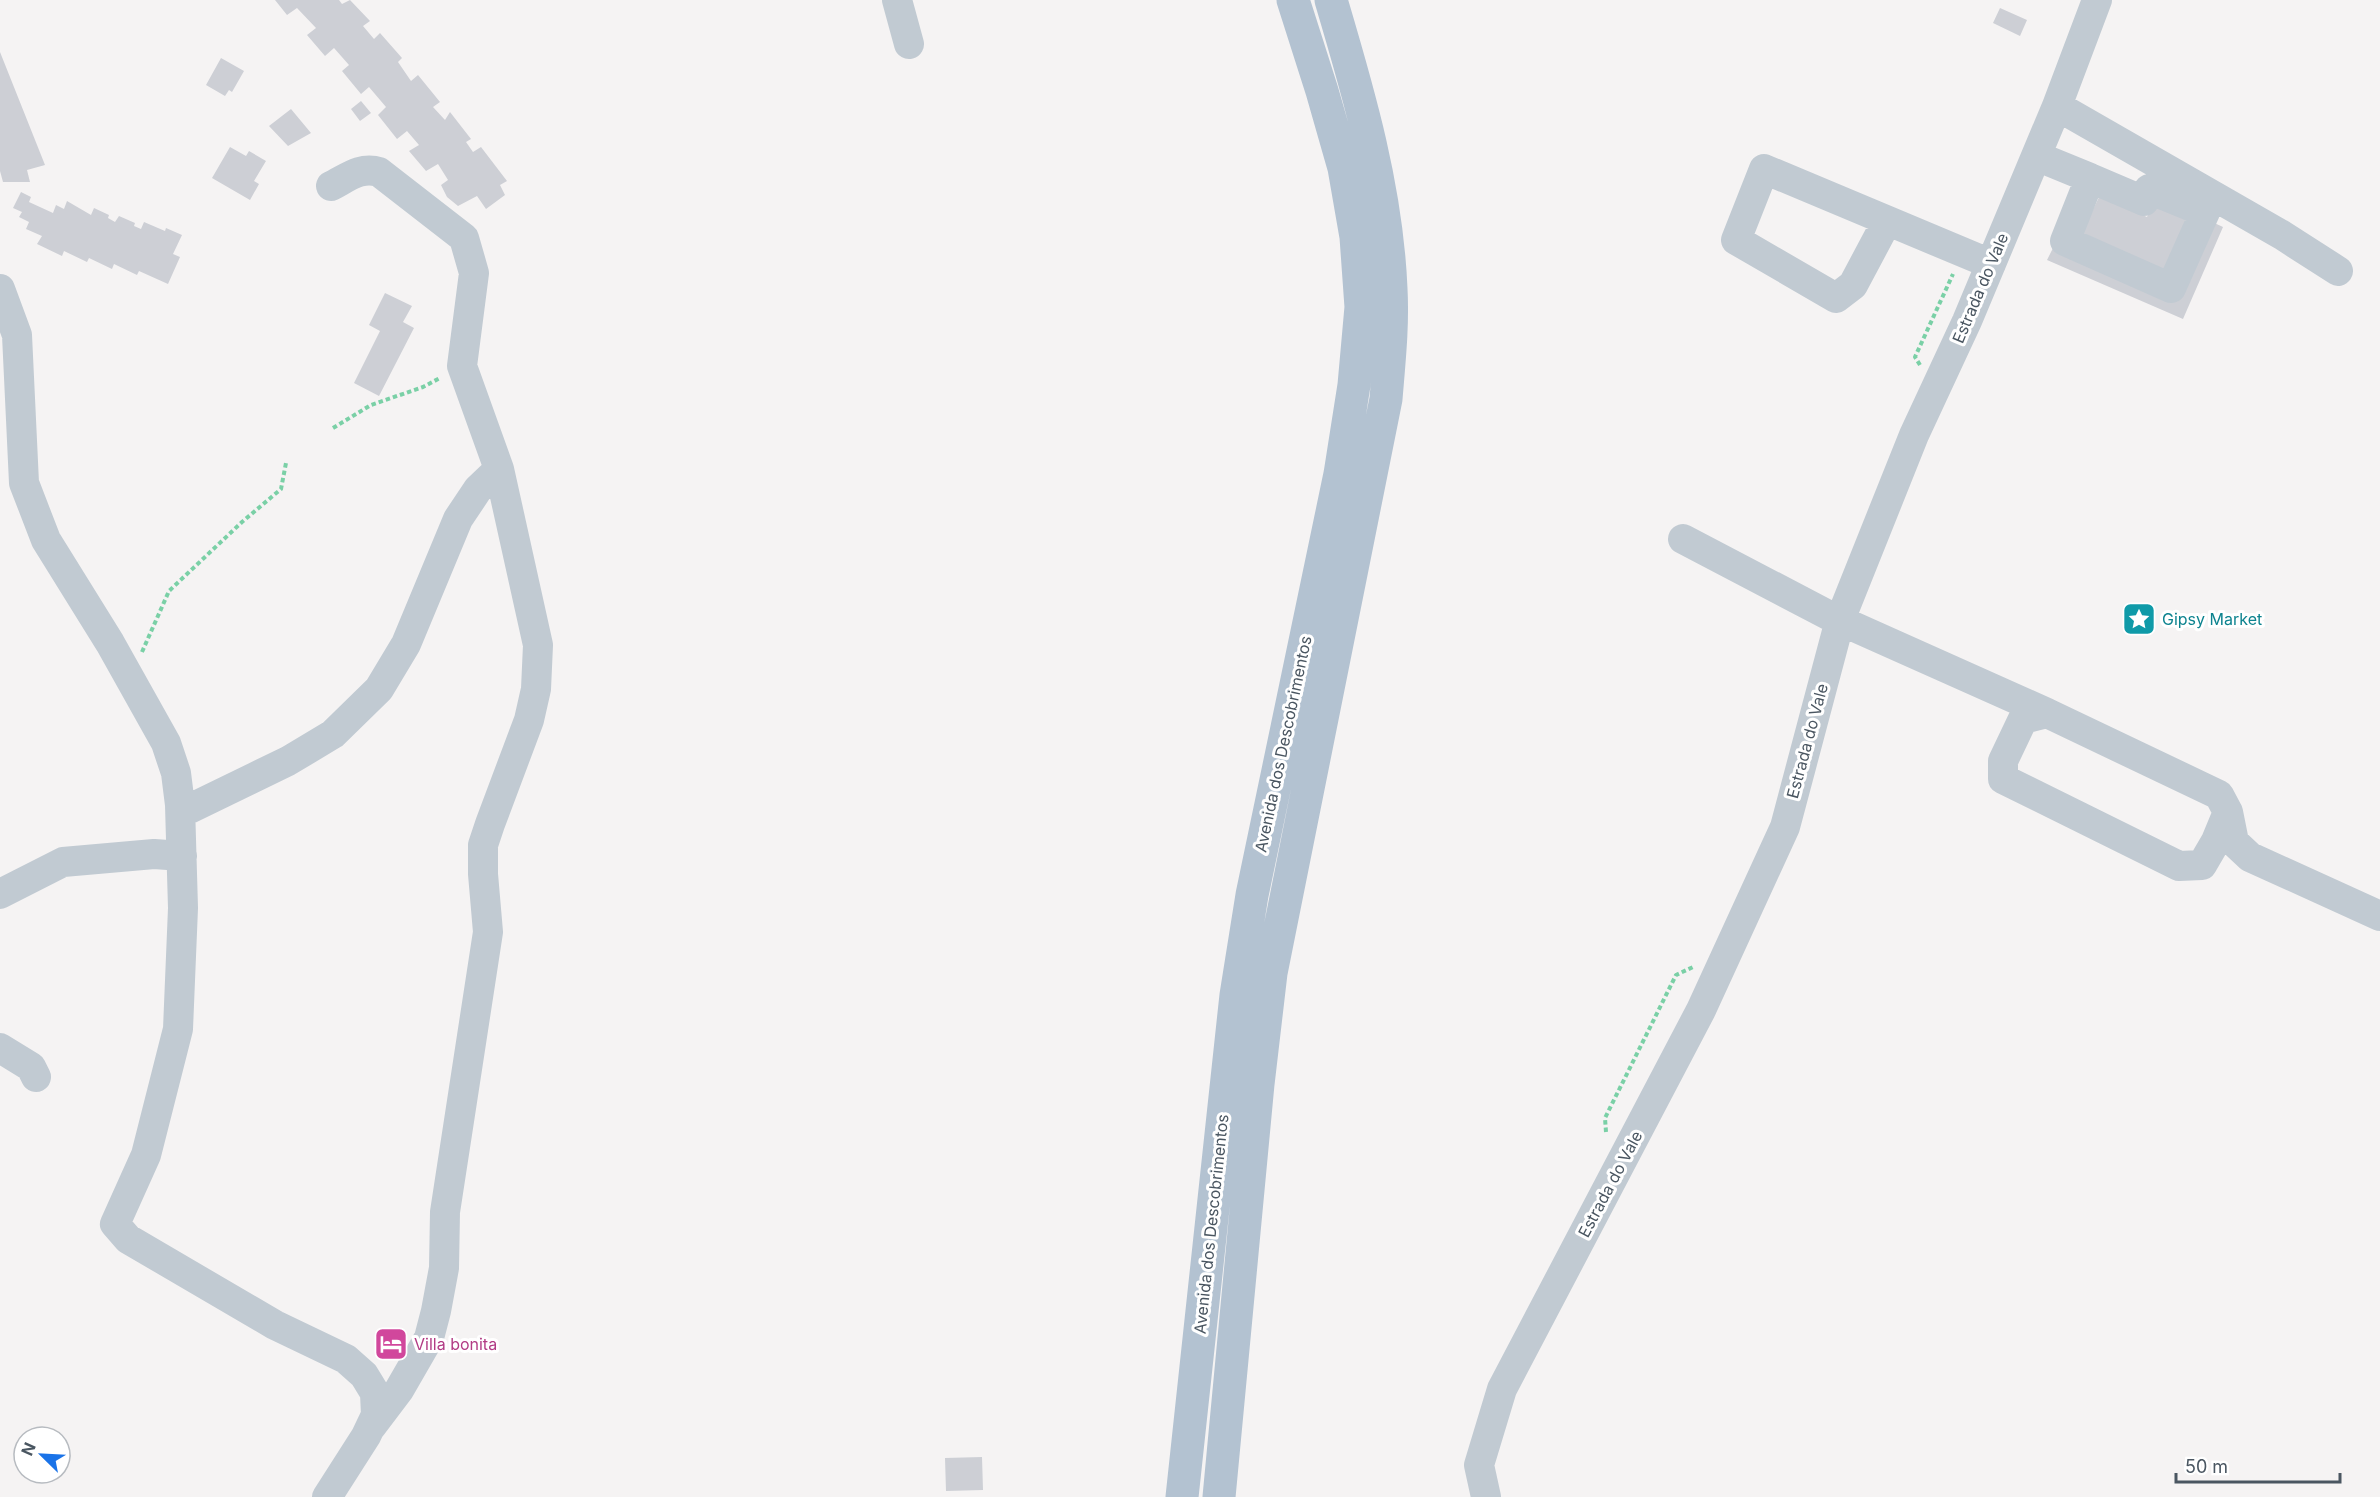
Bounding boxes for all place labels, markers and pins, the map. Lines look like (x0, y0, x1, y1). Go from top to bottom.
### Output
place icon: Gipsy Market (2121, 601, 2157, 637)
place label: Gipsy Market (2162, 609, 2262, 629)
hotel icon: Villa bonita (373, 1326, 409, 1362)
place label: Villa bonita (414, 1334, 497, 1354)

